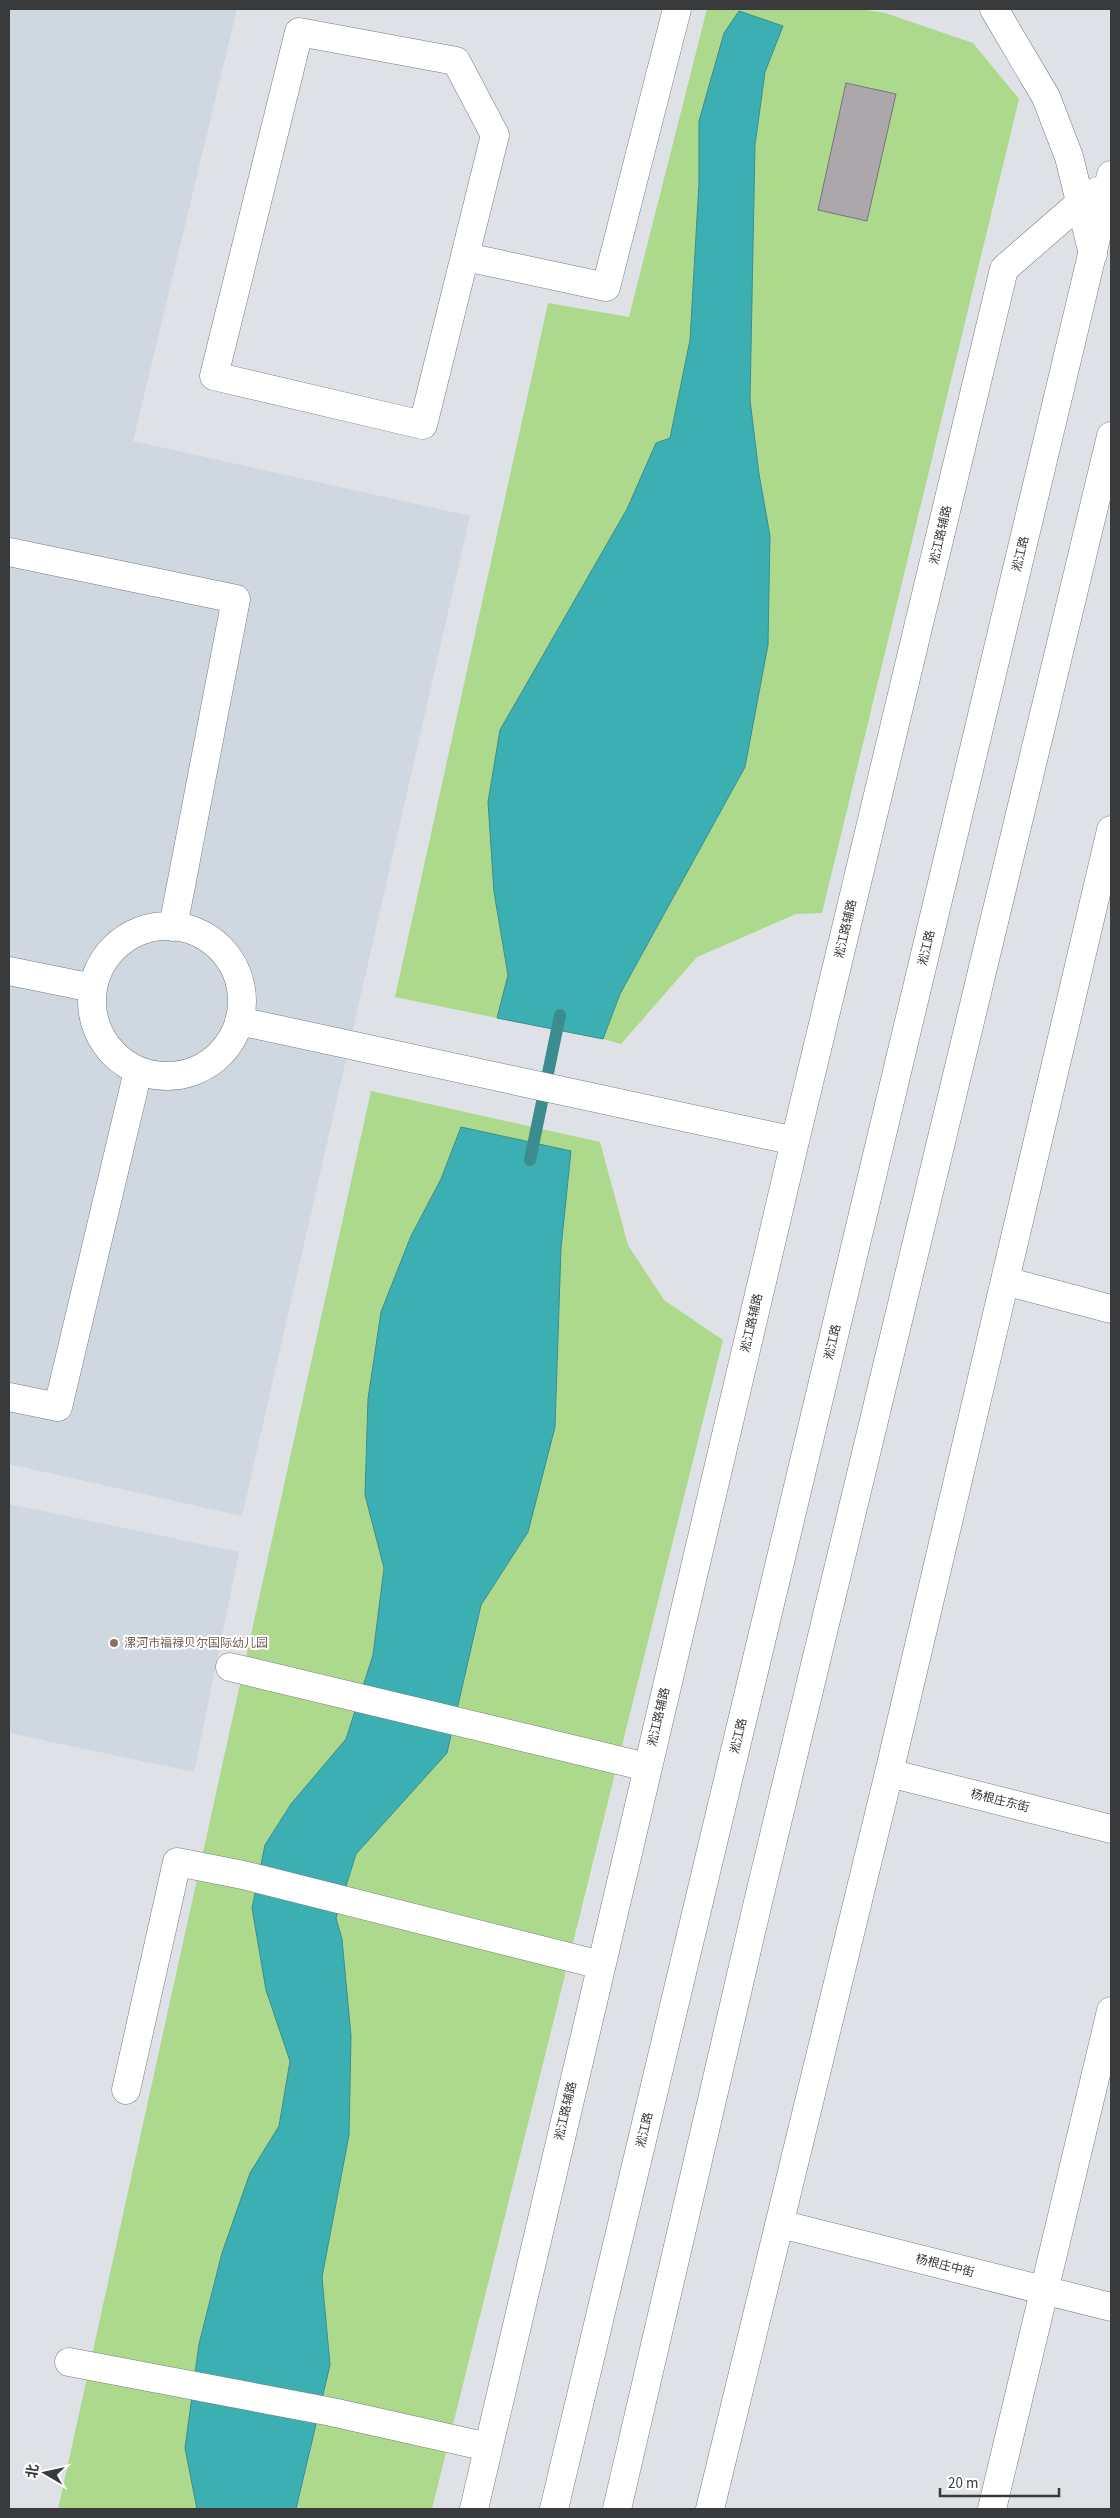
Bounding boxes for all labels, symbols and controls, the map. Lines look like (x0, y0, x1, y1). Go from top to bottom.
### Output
street label: 淞江路辅路 (926, 504, 956, 566)
street label: 淞江路 (1009, 535, 1033, 573)
street label: 淞江路辅路 (831, 898, 861, 960)
street label: 淞江路 (915, 929, 939, 967)
street label: 淞江路辅路 (737, 1292, 767, 1354)
street label: 淞江路 (821, 1323, 845, 1361)
place label: 漯河市福禄贝尔国际幼儿园 (124, 1635, 268, 1652)
marker: 漯河市福禄贝尔国际幼儿园 (108, 1637, 120, 1649)
street label: 淞江路辅路 (644, 1686, 674, 1748)
street label: 淞江路 (727, 1717, 751, 1755)
street label: 杨根庄东街 (969, 1785, 1031, 1817)
street label: 淞江路辅路 (551, 2080, 581, 2142)
street label: 淞江路 (633, 2111, 657, 2149)
street label: 杨根庄中街 (914, 2250, 976, 2282)
north arrow (20, 2448, 70, 2498)
text: 北 (22, 2463, 44, 2480)
scale bar (940, 2466, 1059, 2498)
text: 20 m (948, 2473, 978, 2494)

